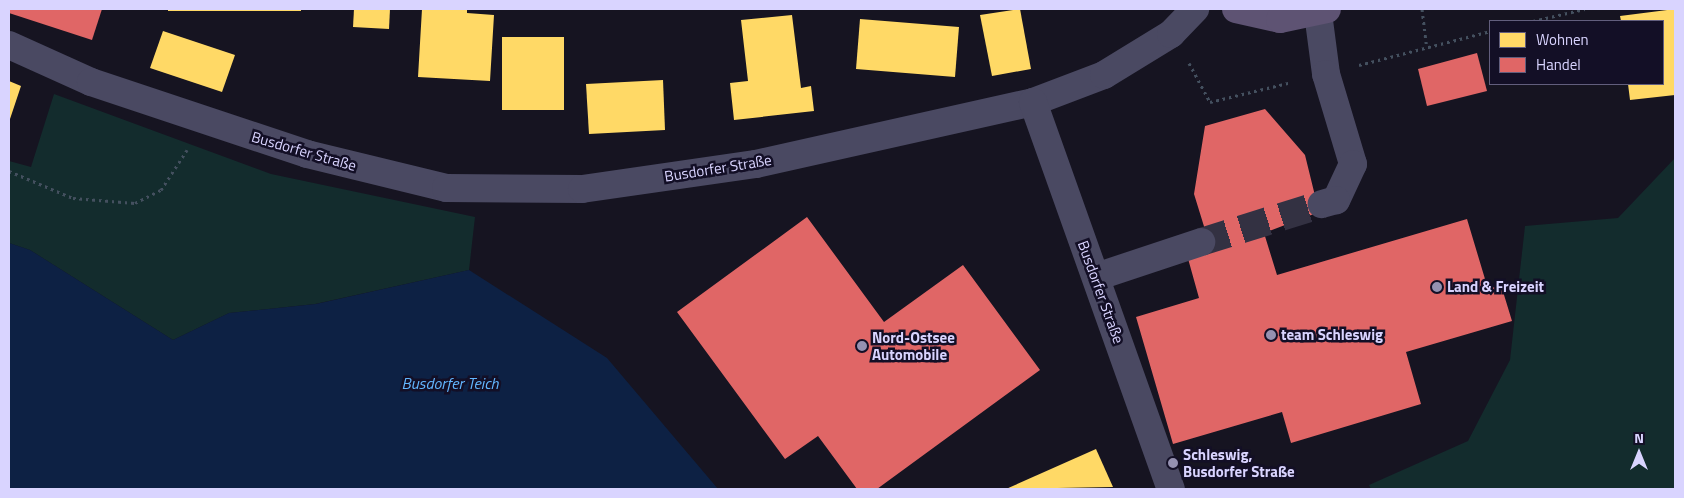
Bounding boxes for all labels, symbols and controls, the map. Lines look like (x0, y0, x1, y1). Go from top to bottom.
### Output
legend (1489, 20, 1664, 85)
text: Wohnen (1536, 28, 1589, 51)
text: Handel (1536, 53, 1581, 76)
street label: Busdorfer Straße (249, 127, 359, 175)
street label: Busdorfer Straße (663, 151, 773, 185)
street label: Busdorfer Straße (1074, 238, 1128, 346)
place label: Land & Freizeit (1447, 278, 1544, 296)
marker: Land & Freizeit (1431, 281, 1443, 293)
place label: team Schleswig (1281, 326, 1383, 344)
place label: Nord-Ostsee Automobile (872, 328, 955, 363)
marker: team Schleswig (1265, 329, 1277, 341)
marker: Nord-Ostsee Automobile (856, 340, 868, 352)
water label: Busdorfer Teich (401, 373, 499, 393)
text: N (1634, 427, 1644, 448)
north arrow (1614, 428, 1664, 478)
place label: Schleswig, Busdorfer Straße (1183, 445, 1295, 480)
marker: Schleswig, Busdorfer Straße (1167, 457, 1179, 469)

